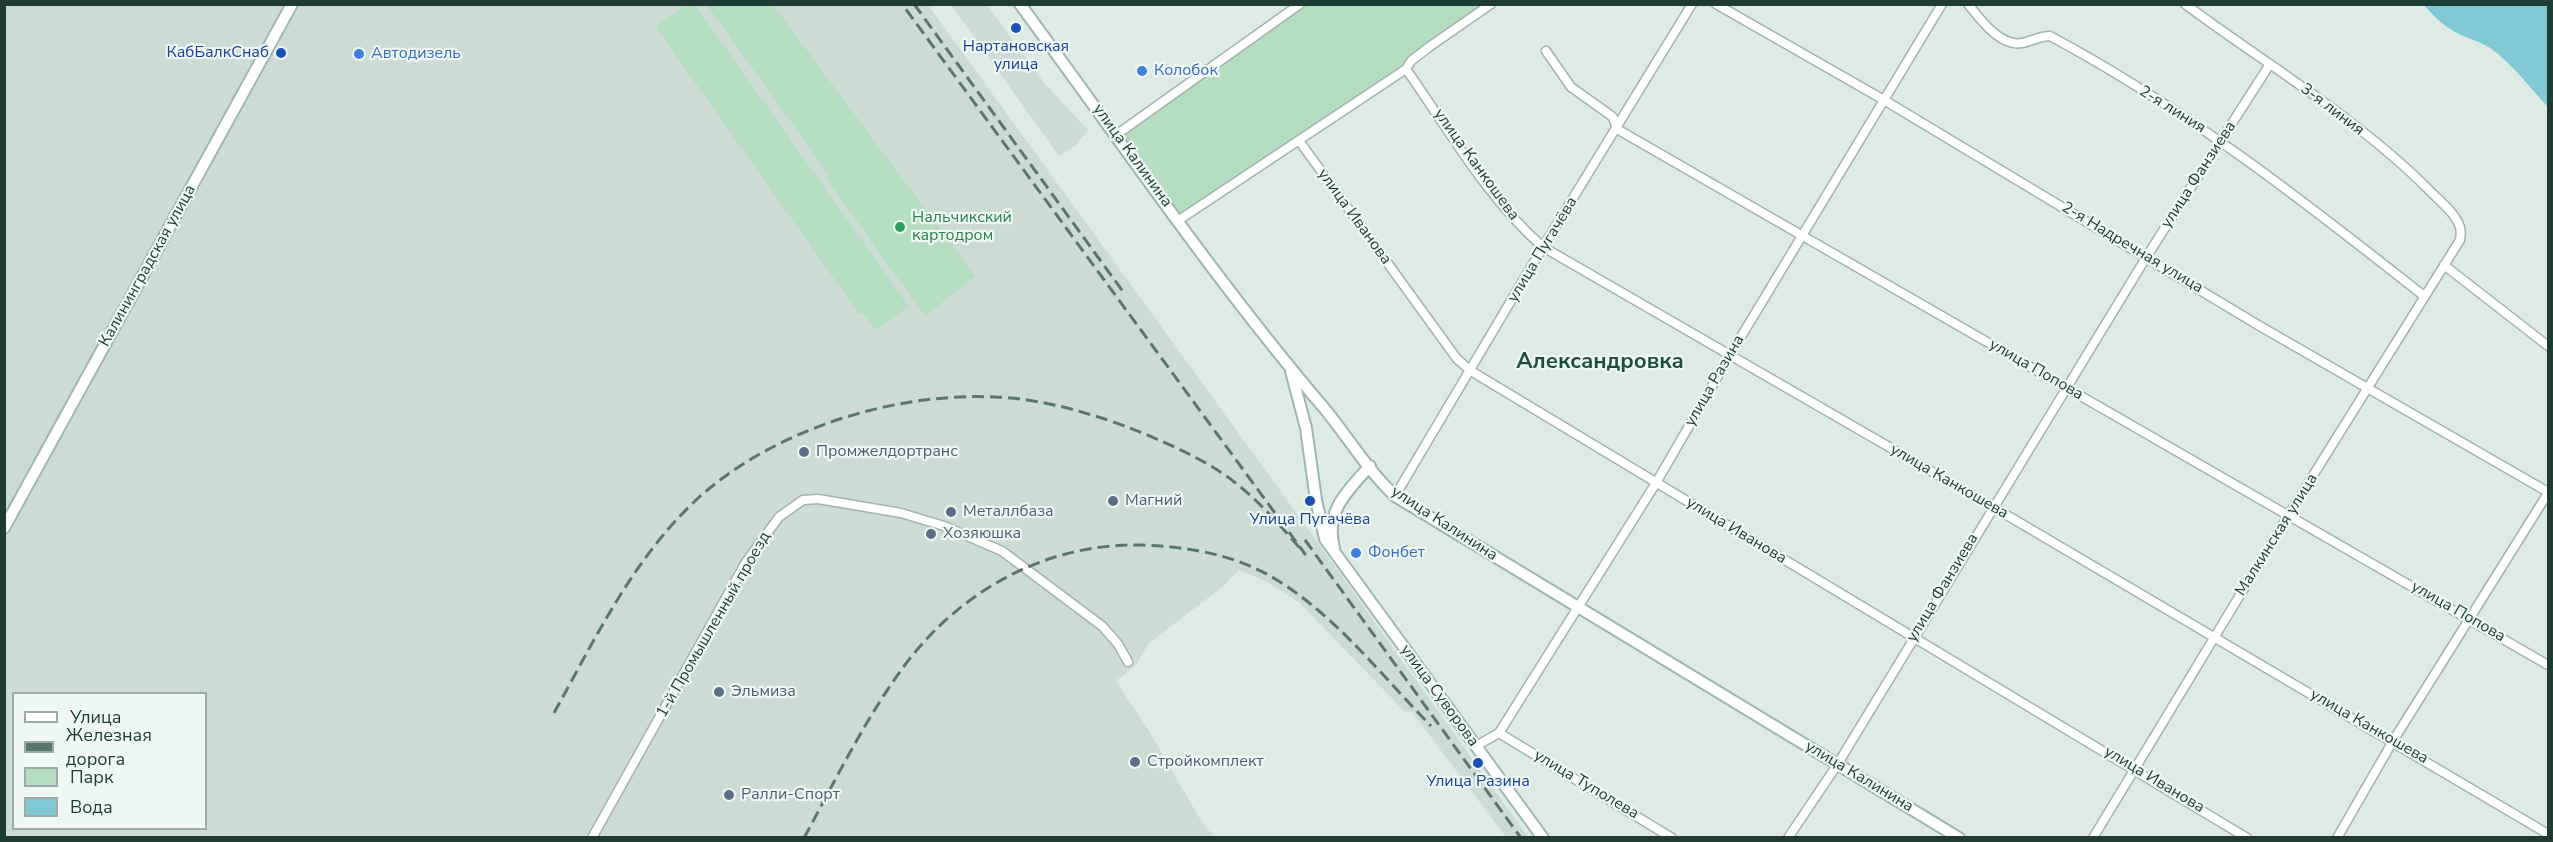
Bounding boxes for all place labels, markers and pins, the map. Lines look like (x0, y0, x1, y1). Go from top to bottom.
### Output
marker: Нартановская улица (1009, 21, 1023, 35)
place label: Нартановская улица (963, 37, 1069, 75)
place label: КабБалкСнаб (166, 43, 269, 63)
place label: Автодизель (371, 44, 461, 64)
marker: КабБалкСнаб (274, 46, 288, 60)
marker: Автодизель (352, 47, 366, 61)
place label: Колобок (1154, 61, 1218, 81)
marker: Колобок (1135, 64, 1149, 78)
place label: Нальчикский картодром (912, 208, 1012, 246)
marker: Нальчикский картодром (893, 220, 907, 234)
place label: Промжелдортранс (816, 442, 958, 462)
marker: Промжелдортранс (797, 445, 811, 459)
place label: Магний (1125, 491, 1182, 511)
marker: Магний (1106, 494, 1120, 508)
marker: Улица Пугачёва (1303, 494, 1317, 508)
place label: Металлбаза (963, 502, 1054, 522)
marker: Металлбаза (944, 505, 958, 519)
place label: Улица Пугачёва (1250, 510, 1370, 530)
place label: Хозяюшка (943, 524, 1021, 544)
marker: Хозяюшка (924, 527, 938, 541)
place label: Фонбет (1368, 543, 1425, 563)
marker: Фонбет (1349, 546, 1363, 560)
place label: Эльмиза (731, 682, 796, 702)
marker: Эльмиза (712, 685, 726, 699)
place label: Стройкомплект (1147, 752, 1263, 772)
marker: Стройкомплект (1128, 755, 1142, 769)
marker: Улица Разина (1471, 756, 1485, 770)
place label: Улица Разина (1426, 772, 1530, 792)
place label: Ралли-Спорт (741, 785, 840, 805)
marker: Ралли-Спорт (722, 788, 736, 802)

